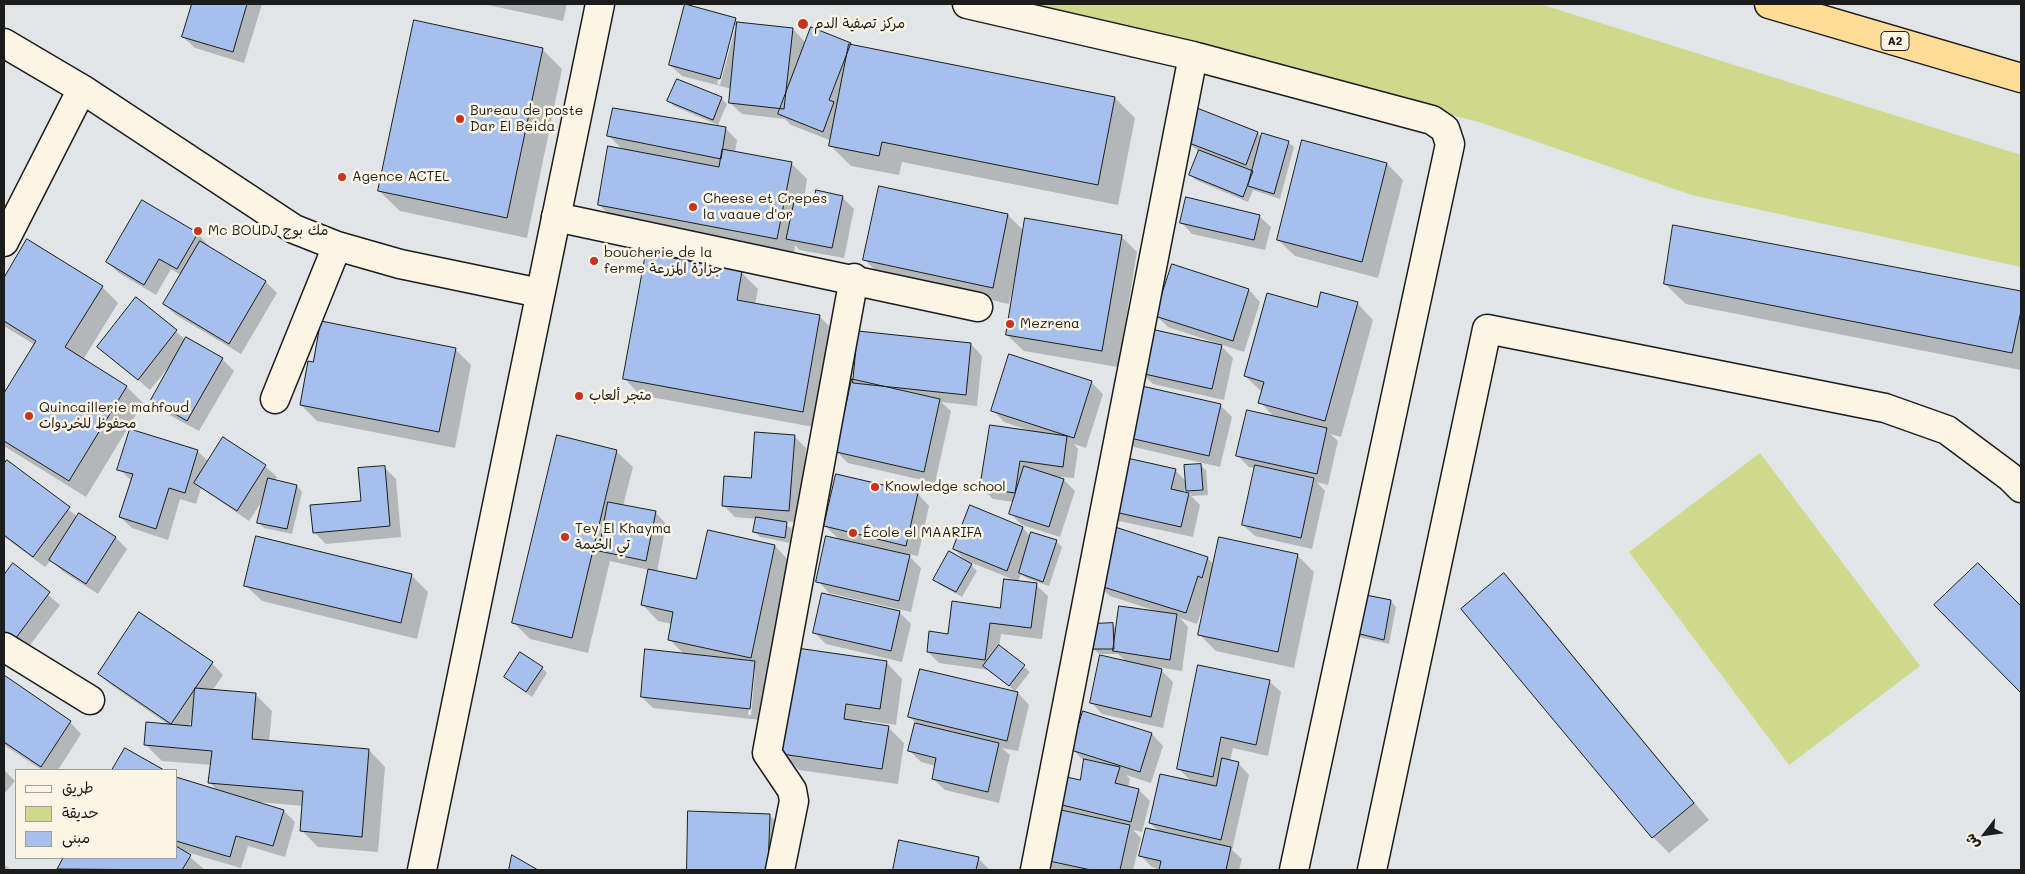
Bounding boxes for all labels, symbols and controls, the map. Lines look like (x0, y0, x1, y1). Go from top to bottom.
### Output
place label: مركز تصفية الدم (814, 16, 905, 32)
marker: مركز تصفية الدم (796, 17, 810, 31)
road number: A2 (1881, 31, 1909, 50)
place label: Bureau de poste Dar El Beida (470, 103, 583, 136)
marker: Bureau de poste Dar El Beida (454, 113, 466, 125)
place label: Agence ACTEL (352, 169, 450, 185)
marker: Agence ACTEL (336, 171, 348, 183)
place label: Cheese et Crepes la vaaue d'or (703, 191, 827, 223)
marker: Cheese et Crepes la vaaue d'or (687, 201, 699, 213)
place label: Mc BOUDJ مك بوج (208, 223, 328, 239)
marker: Mc BOUDJ مك بوج (192, 225, 204, 237)
place label: boucherie de la ferme جزارة المزرعة (604, 245, 722, 278)
marker: boucherie de la ferme جزارة المزرعة (588, 255, 600, 267)
place label: Mezrena (1020, 316, 1080, 332)
marker: Mezrena (1004, 318, 1016, 330)
place label: متجر ألعاب (589, 388, 652, 404)
marker: متجر ألعاب (573, 390, 585, 402)
place label: Quincaillerie mahfoud محفوظ للخردوات (39, 400, 189, 432)
marker: Quincaillerie mahfoud محفوظ للخردوات (23, 410, 35, 422)
place label: Knowledge school (885, 479, 1006, 495)
marker: Knowledge school (869, 481, 881, 493)
place label: Tey El Khayma تي الخيمة (575, 521, 672, 554)
place label: École el MAARIFA (863, 525, 982, 541)
marker: École el MAARIFA (847, 527, 859, 539)
marker: Tey El Khayma تي الخيمة (559, 531, 571, 543)
legend (15, 769, 178, 859)
text: طريق (62, 777, 94, 797)
text: حديقة (62, 802, 99, 822)
north arrow (1960, 809, 2010, 859)
text: مبنى (62, 827, 90, 847)
text: ش (1959, 830, 1984, 853)

